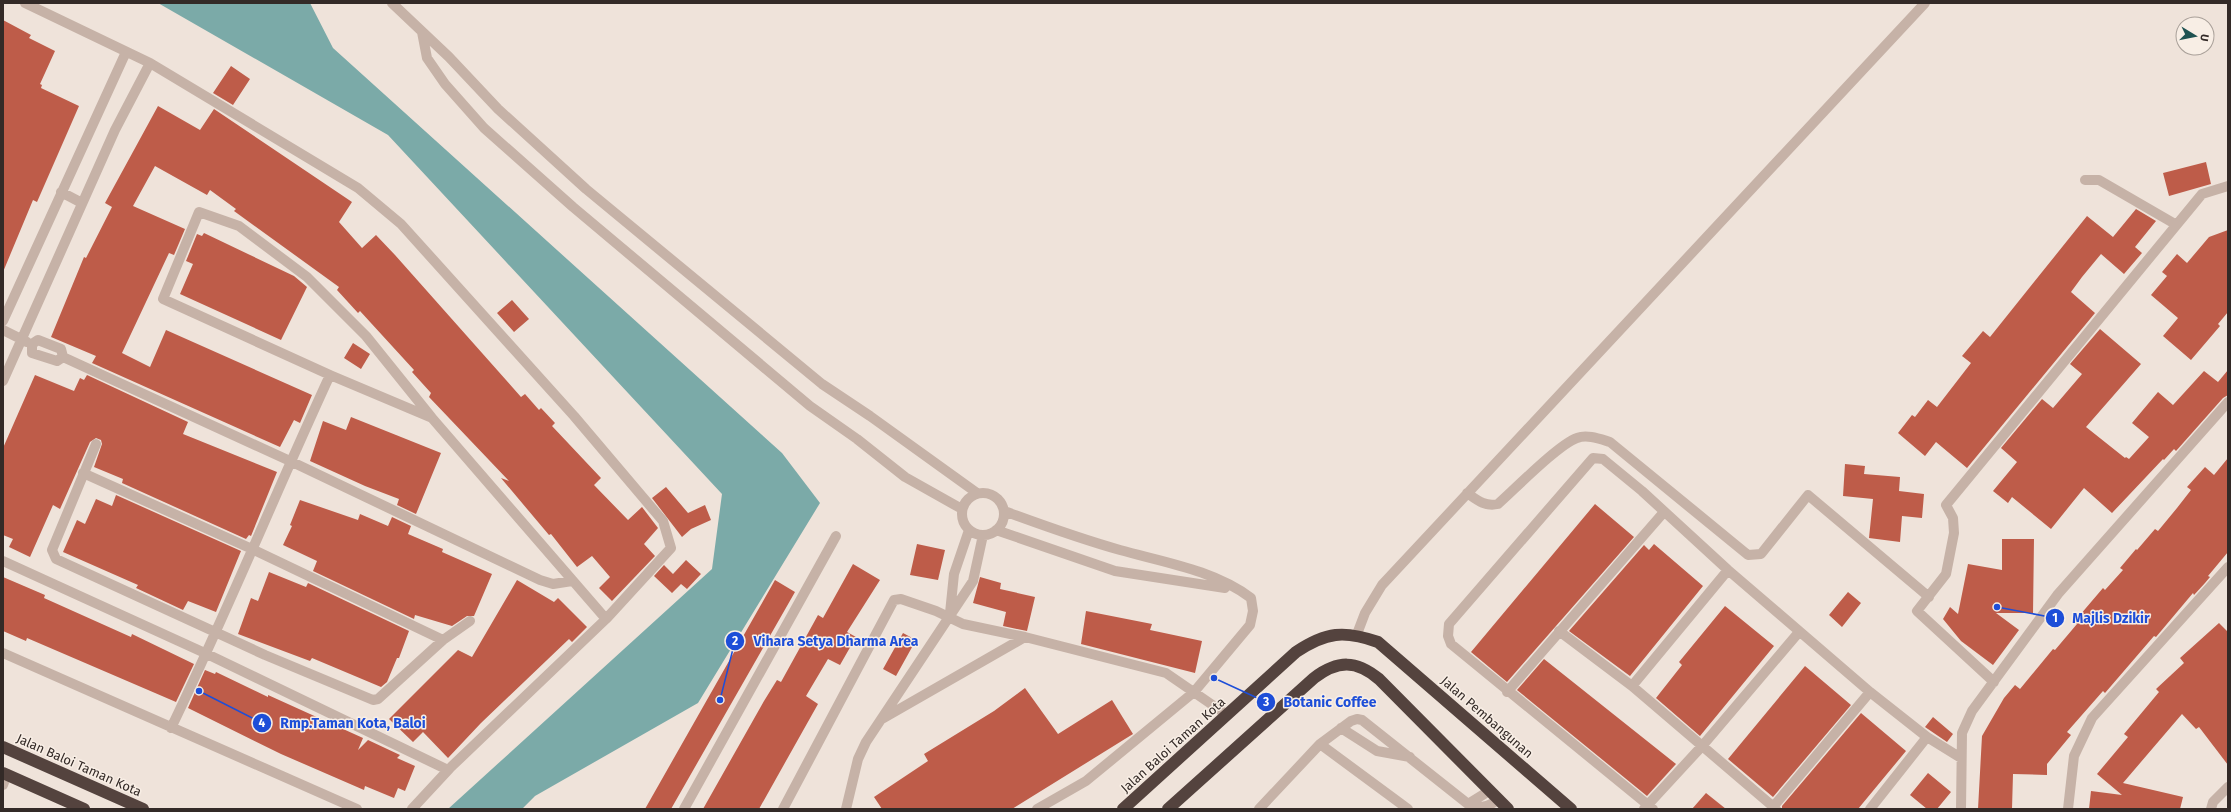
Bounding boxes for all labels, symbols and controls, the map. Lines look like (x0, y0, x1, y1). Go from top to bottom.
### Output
north arrow (2175, 16, 2215, 56)
text: U (2197, 33, 2211, 42)
callout: Majlis Dzikir (2045, 605, 2158, 631)
text: Majlis Dzikir (2072, 610, 2150, 627)
text: 1 (2052, 611, 2058, 625)
callout: Vihara Setya Dharma Area (725, 628, 926, 654)
text: Vihara Setya Dharma Area (753, 633, 919, 650)
text: 2 (732, 634, 738, 648)
street label: Jalan Pembangunan (1438, 673, 1536, 761)
callout: Botanic Coffee (1256, 689, 1385, 715)
street label: Jalan Baloi Taman Kota (1118, 694, 1228, 796)
text: Botanic Coffee (1283, 694, 1377, 711)
text: 3 (1262, 695, 1269, 709)
callout: Rmp.Taman Kota, Baloi (252, 710, 434, 736)
text: Rmp.Taman Kota, Baloi (280, 715, 426, 732)
text: 4 (259, 716, 266, 730)
street label: Jalan Baloi Taman Kota (14, 731, 144, 799)

